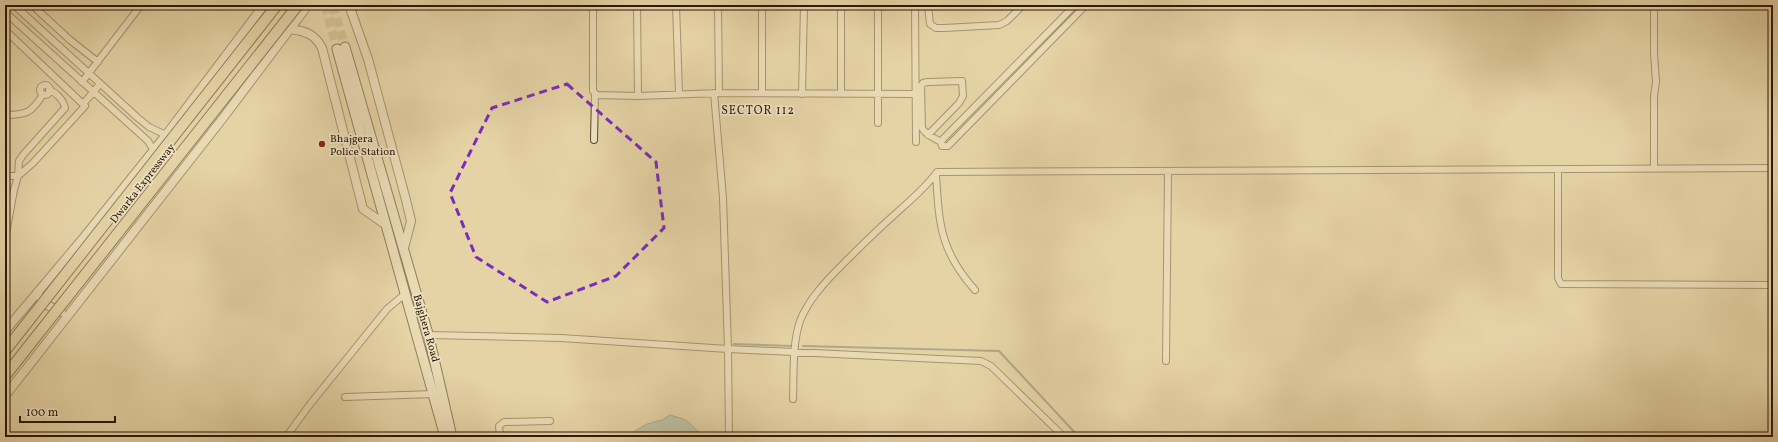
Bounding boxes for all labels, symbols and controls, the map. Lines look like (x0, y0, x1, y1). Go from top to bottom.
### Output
district label: SECTOR 112 (721, 103, 795, 119)
place label: Bhajgera Police Station (330, 132, 396, 160)
marker: Bhajgera Police Station (317, 139, 327, 149)
street label: Dwarka Expressway (107, 141, 179, 227)
street label: Bajghera Road (409, 293, 442, 364)
scale bar (20, 398, 115, 424)
text: 100 m (26, 405, 59, 421)

